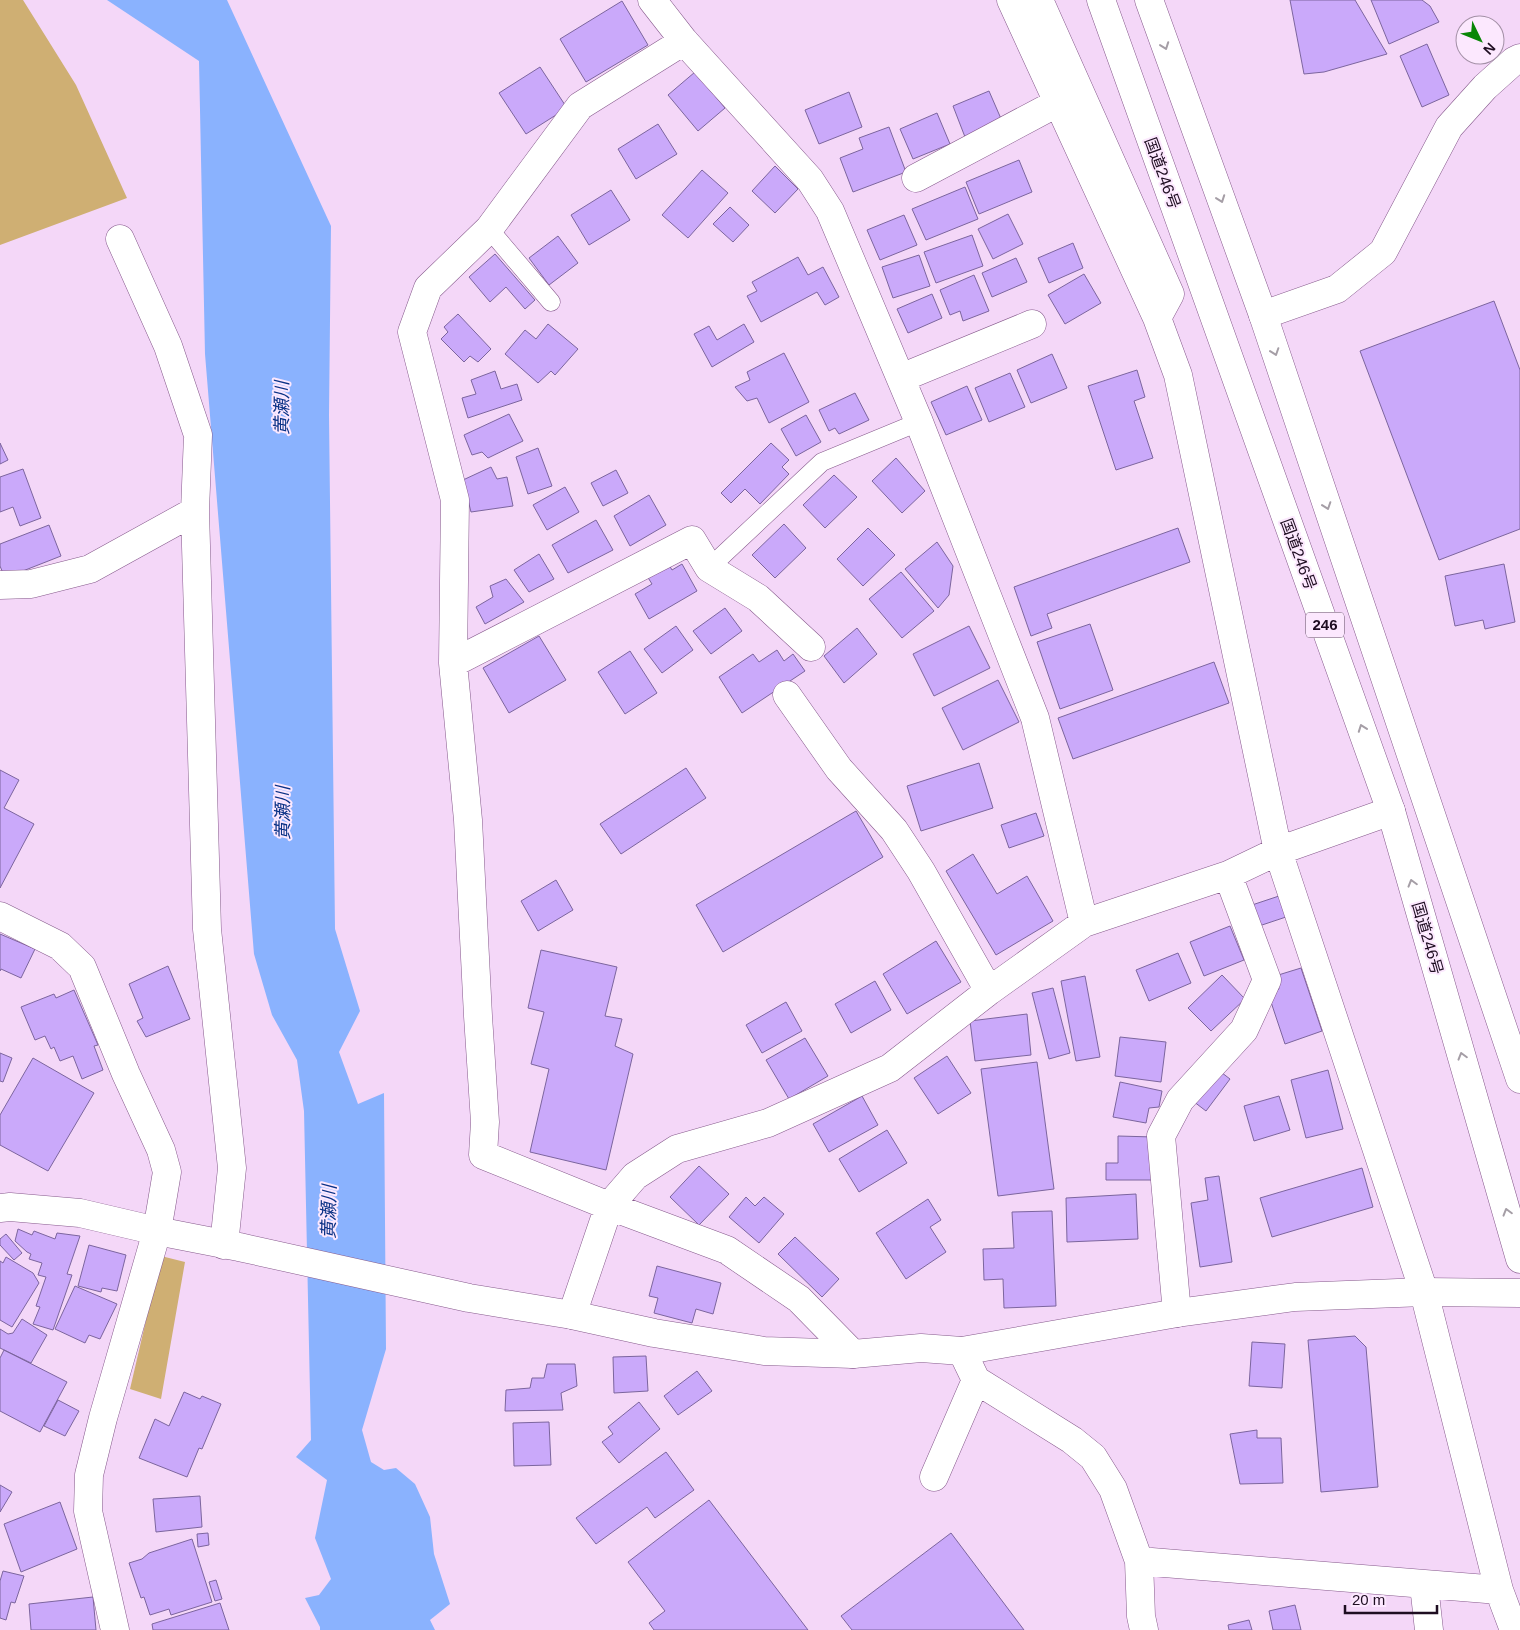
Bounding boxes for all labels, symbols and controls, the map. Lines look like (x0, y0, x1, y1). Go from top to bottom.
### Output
north arrow (1455, 15, 1505, 65)
text: N (1480, 40, 1499, 58)
one-way arrow (1159, 41, 1169, 50)
street label: 国道246号 (1142, 135, 1183, 211)
one-way arrow (1215, 194, 1225, 202)
one-way arrow (1270, 347, 1280, 355)
water label: 黄瀬川 (272, 379, 292, 435)
one-way arrow (1321, 501, 1331, 509)
street label: 国道246号 (1278, 516, 1319, 592)
road number: 246 (1306, 612, 1344, 638)
one-way arrow (1358, 725, 1368, 733)
water label: 黄瀬川 (273, 784, 293, 840)
one-way arrow (1407, 878, 1418, 887)
street label: 国道246号 (1409, 900, 1446, 976)
one-way arrow (1457, 1052, 1467, 1060)
water label: 黄瀬川 (319, 1183, 340, 1239)
one-way arrow (1502, 1208, 1512, 1217)
scale bar (1345, 1582, 1438, 1614)
text: 20 m (1352, 1591, 1385, 1608)

